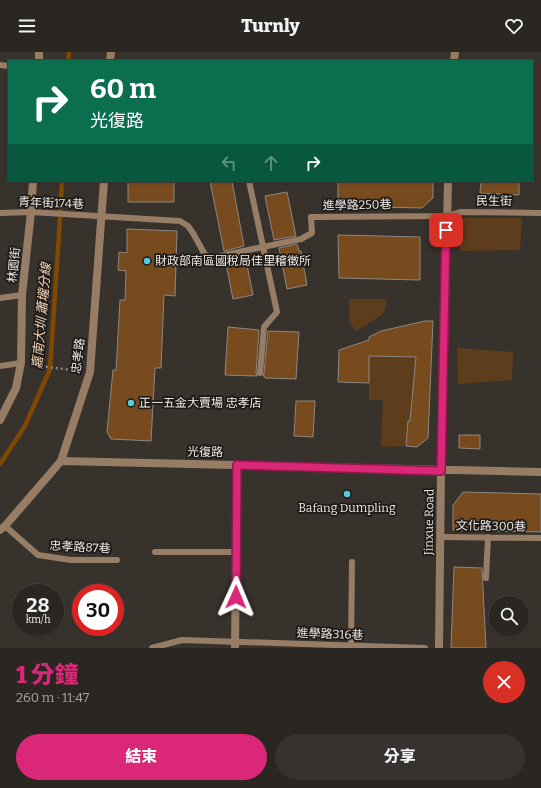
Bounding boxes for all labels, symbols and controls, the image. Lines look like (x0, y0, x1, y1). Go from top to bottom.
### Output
icon: menu (16, 15, 38, 37)
text: Turnly (241, 15, 300, 37)
icon: heart (503, 15, 525, 37)
text: 60 m (90, 72, 156, 105)
icon: right (24, 76, 76, 128)
text: 光復路 (90, 110, 144, 132)
icon: left (218, 152, 240, 174)
icon: ahead (260, 152, 282, 174)
icon: right (302, 152, 324, 174)
street label: 民生街 (476, 194, 512, 208)
street label: 青年街174巷 (18, 195, 84, 211)
street label: 進學路250巷 (323, 197, 391, 213)
pin (429, 213, 463, 247)
icon: arrive (435, 219, 457, 241)
street label: 林園街 (5, 246, 23, 284)
place label: 財政部南區國稅局佳里稽徵所 (155, 254, 311, 268)
marker: 財政部南區國稅局佳里稽徵所 (142, 256, 152, 266)
water label: 嘉南大圳 蕭壠分線 (29, 260, 54, 370)
street label: 忠孝路 (69, 337, 87, 375)
place label: 正一五金大賣場 忠孝店 (139, 396, 261, 410)
marker: 正一五金大賣場 忠孝店 (126, 398, 136, 408)
street label: 光復路 (187, 445, 223, 459)
marker: Bafang Dumpling (342, 489, 352, 499)
street label: Jinxue Road (421, 489, 437, 556)
place label: Bafang Dumpling (298, 501, 396, 515)
street label: 文化路300巷 (456, 518, 526, 534)
street label: 忠孝路87巷 (49, 538, 111, 556)
position arrow (215, 576, 257, 618)
speed limit sign: 30 (72, 584, 124, 636)
text: 28 (26, 593, 50, 617)
map controls (489, 596, 529, 636)
button: search (489, 596, 529, 636)
text: km/h (26, 614, 50, 626)
street label: 進學路316巷 (296, 626, 364, 642)
text: 1 分鐘 (16, 661, 79, 689)
button: close (483, 661, 525, 703)
text: 260 m · 11:47 (16, 690, 89, 705)
button: 結束 (16, 734, 267, 780)
button: 分享 (275, 734, 525, 780)

